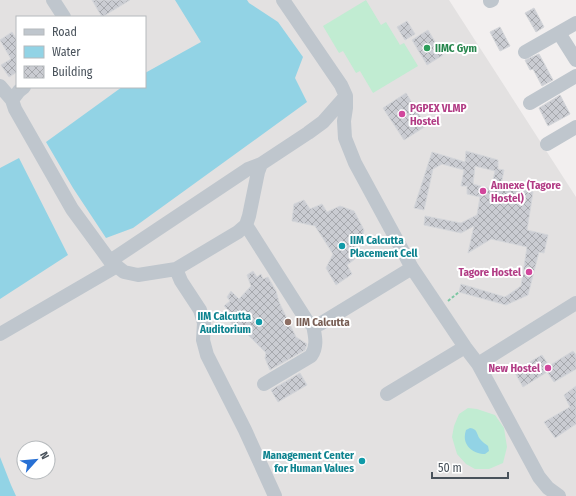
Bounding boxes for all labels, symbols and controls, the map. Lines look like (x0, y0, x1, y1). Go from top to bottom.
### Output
legend (16, 16, 146, 88)
text: Road (52, 25, 77, 39)
place label: IIMC Gym (435, 42, 477, 55)
marker: IIMC Gym (422, 43, 432, 53)
text: Water (52, 45, 81, 59)
text: Building (52, 65, 93, 79)
place label: PGPEX VLMP Hostel (410, 102, 466, 128)
marker: PGPEX VLMP Hostel (397, 109, 407, 119)
place label: Annexe (Tagore Hostel) (490, 179, 561, 205)
marker: Annexe (Tagore Hostel) (478, 186, 488, 196)
place label: IIM Calcutta Placement Cell (350, 234, 418, 260)
marker: IIM Calcutta Placement Cell (337, 241, 347, 251)
place label: Tagore Hostel (459, 266, 522, 279)
marker: Tagore Hostel (524, 267, 534, 277)
place label: IIM Calcutta Auditorium (197, 310, 252, 336)
place label: IIM Calcutta (296, 316, 350, 329)
marker: IIM Calcutta Auditorium (254, 317, 264, 327)
marker: IIM Calcutta (283, 317, 293, 327)
place label: New Hostel (488, 362, 541, 375)
marker: New Hostel (543, 363, 553, 373)
north arrow (16, 440, 56, 480)
place label: Management Center for Human Values (263, 449, 355, 475)
text: N (37, 450, 52, 462)
scale bar (432, 454, 508, 480)
marker: Management Center for Human Values (357, 456, 367, 466)
text: 50 m (438, 461, 462, 475)

